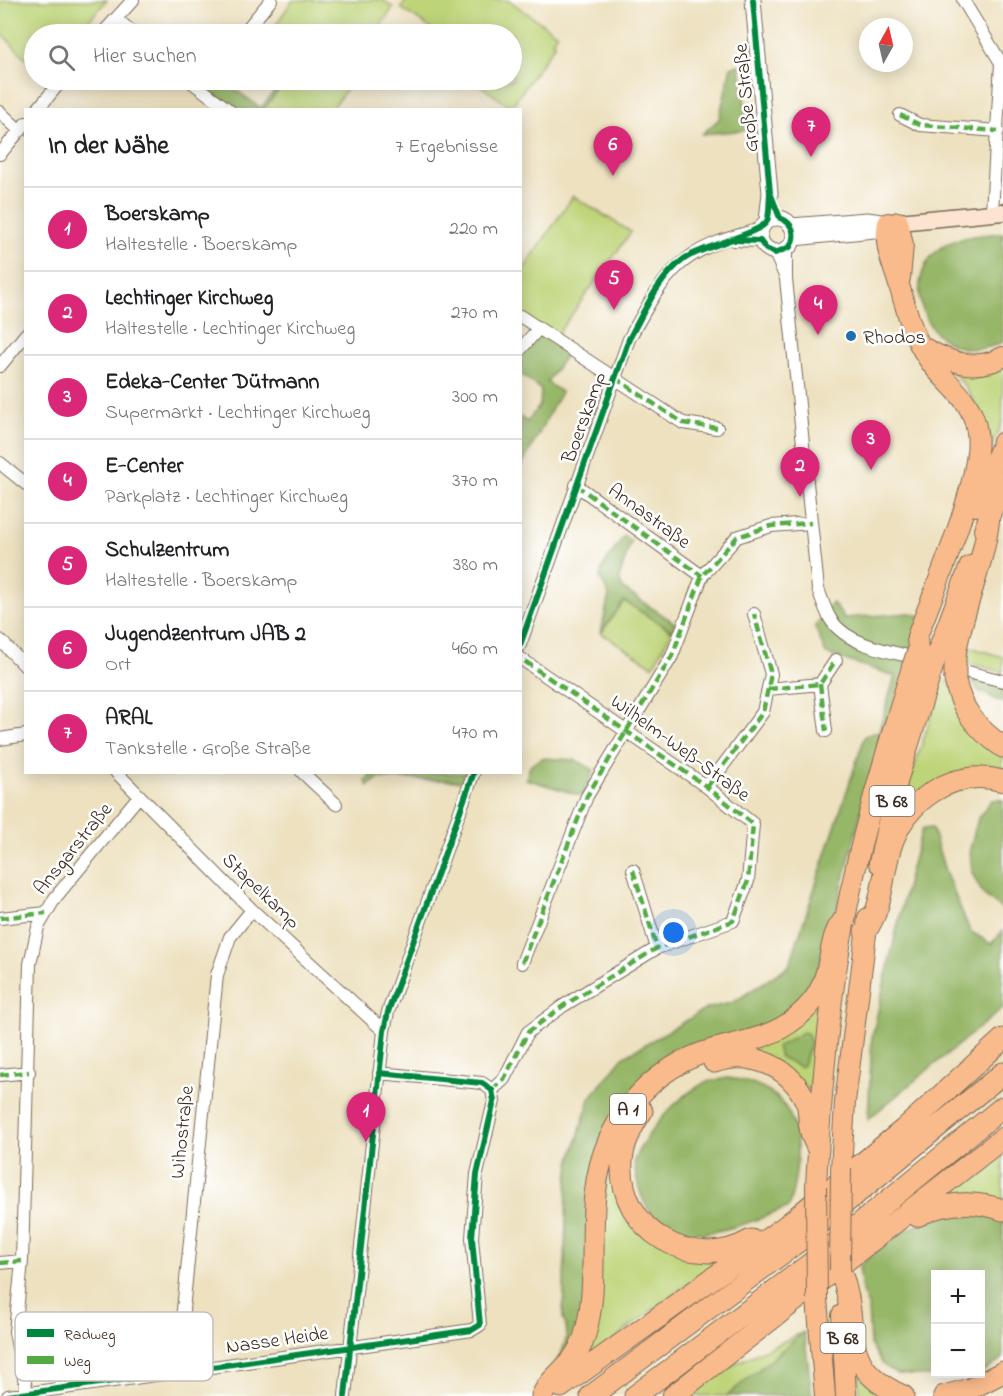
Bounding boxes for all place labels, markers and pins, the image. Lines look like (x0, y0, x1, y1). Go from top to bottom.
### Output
pin: 7 (792, 108, 830, 157)
pin: 6 (594, 126, 632, 176)
pin: 5 (594, 260, 634, 310)
pin: 4 (798, 286, 838, 335)
place label: Rhodos (863, 324, 926, 353)
marker: Rhodos (844, 329, 858, 343)
pin: 3 (852, 420, 890, 470)
pin: 2 (780, 448, 820, 497)
pin: 1 (346, 1092, 386, 1142)

